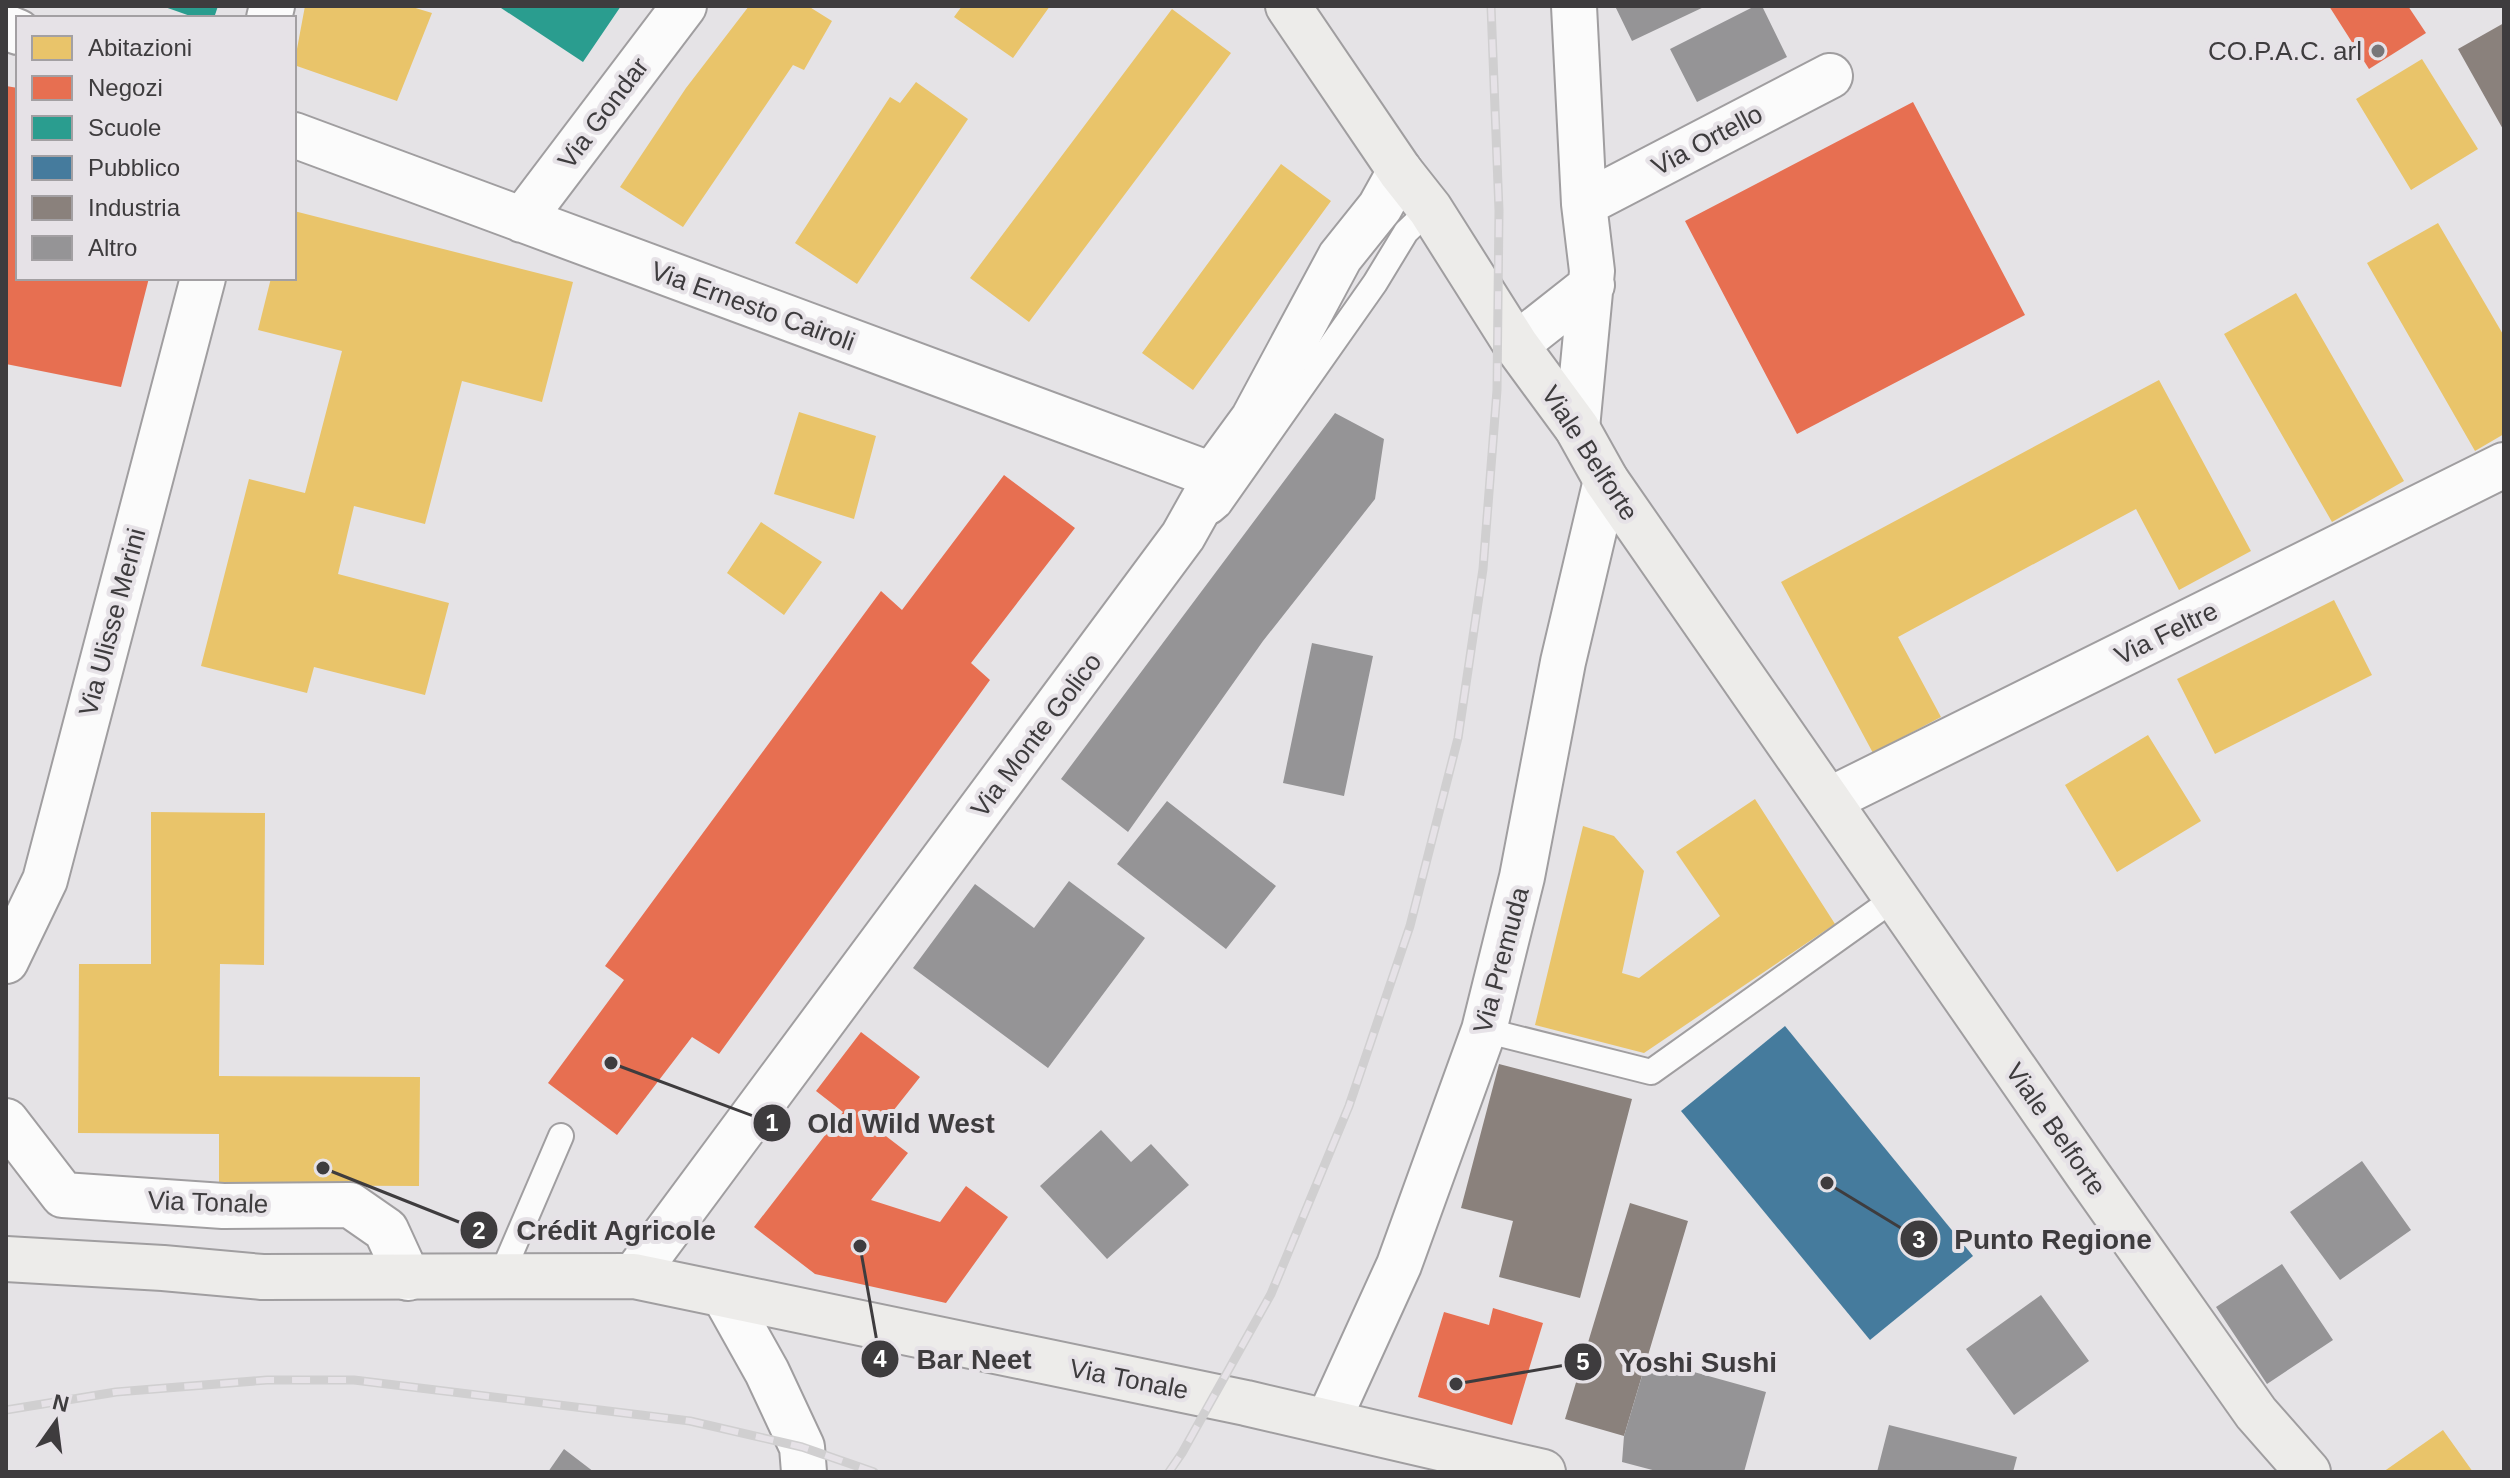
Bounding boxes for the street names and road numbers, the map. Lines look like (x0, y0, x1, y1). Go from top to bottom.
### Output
street label: Via Gondar (552, 51, 655, 174)
street label: Via Ortello (1647, 98, 1767, 182)
street label: Via Ernesto Cairoli (647, 255, 859, 357)
street label: Viale Belforte (1535, 380, 1645, 526)
street label: Via Ulisse Merini (73, 525, 151, 719)
street label: Via Feltre (2110, 595, 2222, 671)
street label: Via Monte Golico (965, 647, 1107, 823)
street label: Via Premuda (1467, 883, 1535, 1036)
street label: Viale Belforte (1999, 1057, 2113, 1201)
street label: Via Tonale (147, 1185, 269, 1219)
street label: Via Tonale (1067, 1353, 1191, 1405)

